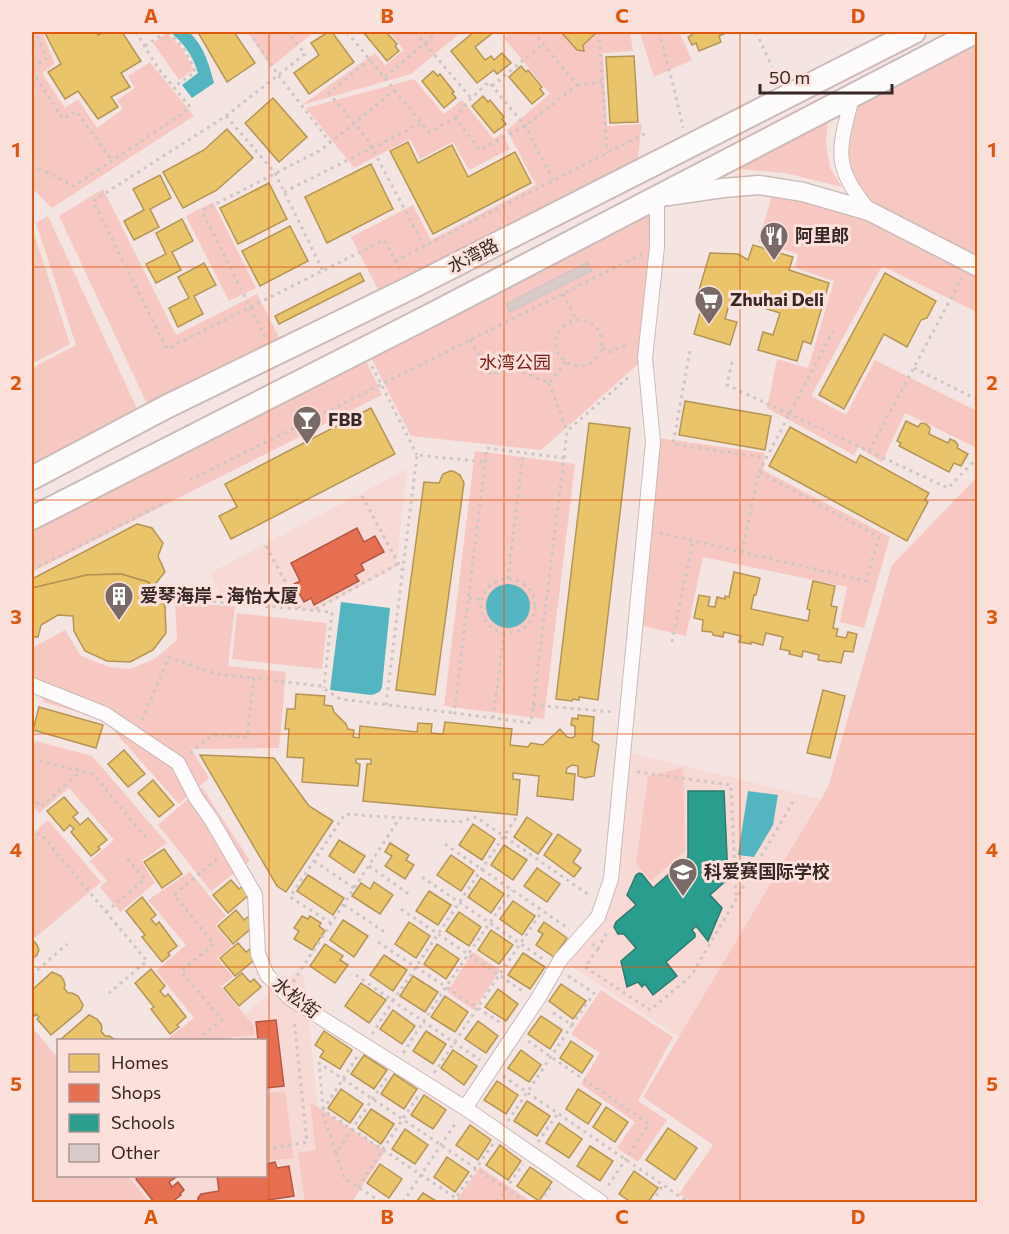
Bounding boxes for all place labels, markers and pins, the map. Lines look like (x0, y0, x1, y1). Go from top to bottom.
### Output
restaurant icon: 阿里郎 (758, 220, 790, 262)
place label: 阿里郎 (795, 224, 849, 246)
supermarket icon: Zhuhai Deli (693, 284, 725, 326)
place label: Zhuhai Deli (730, 288, 824, 310)
bar icon: FBB (291, 404, 323, 446)
place label: FBB (328, 408, 362, 430)
building icon: 爱琴海岸 - 海怡大厦 (103, 580, 135, 622)
place label: 爱琴海岸 - 海怡大厦 (140, 584, 299, 606)
school or university icon: 科爱赛国际学校 (667, 856, 699, 898)
place label: 科爱赛国际学校 (704, 860, 830, 882)

